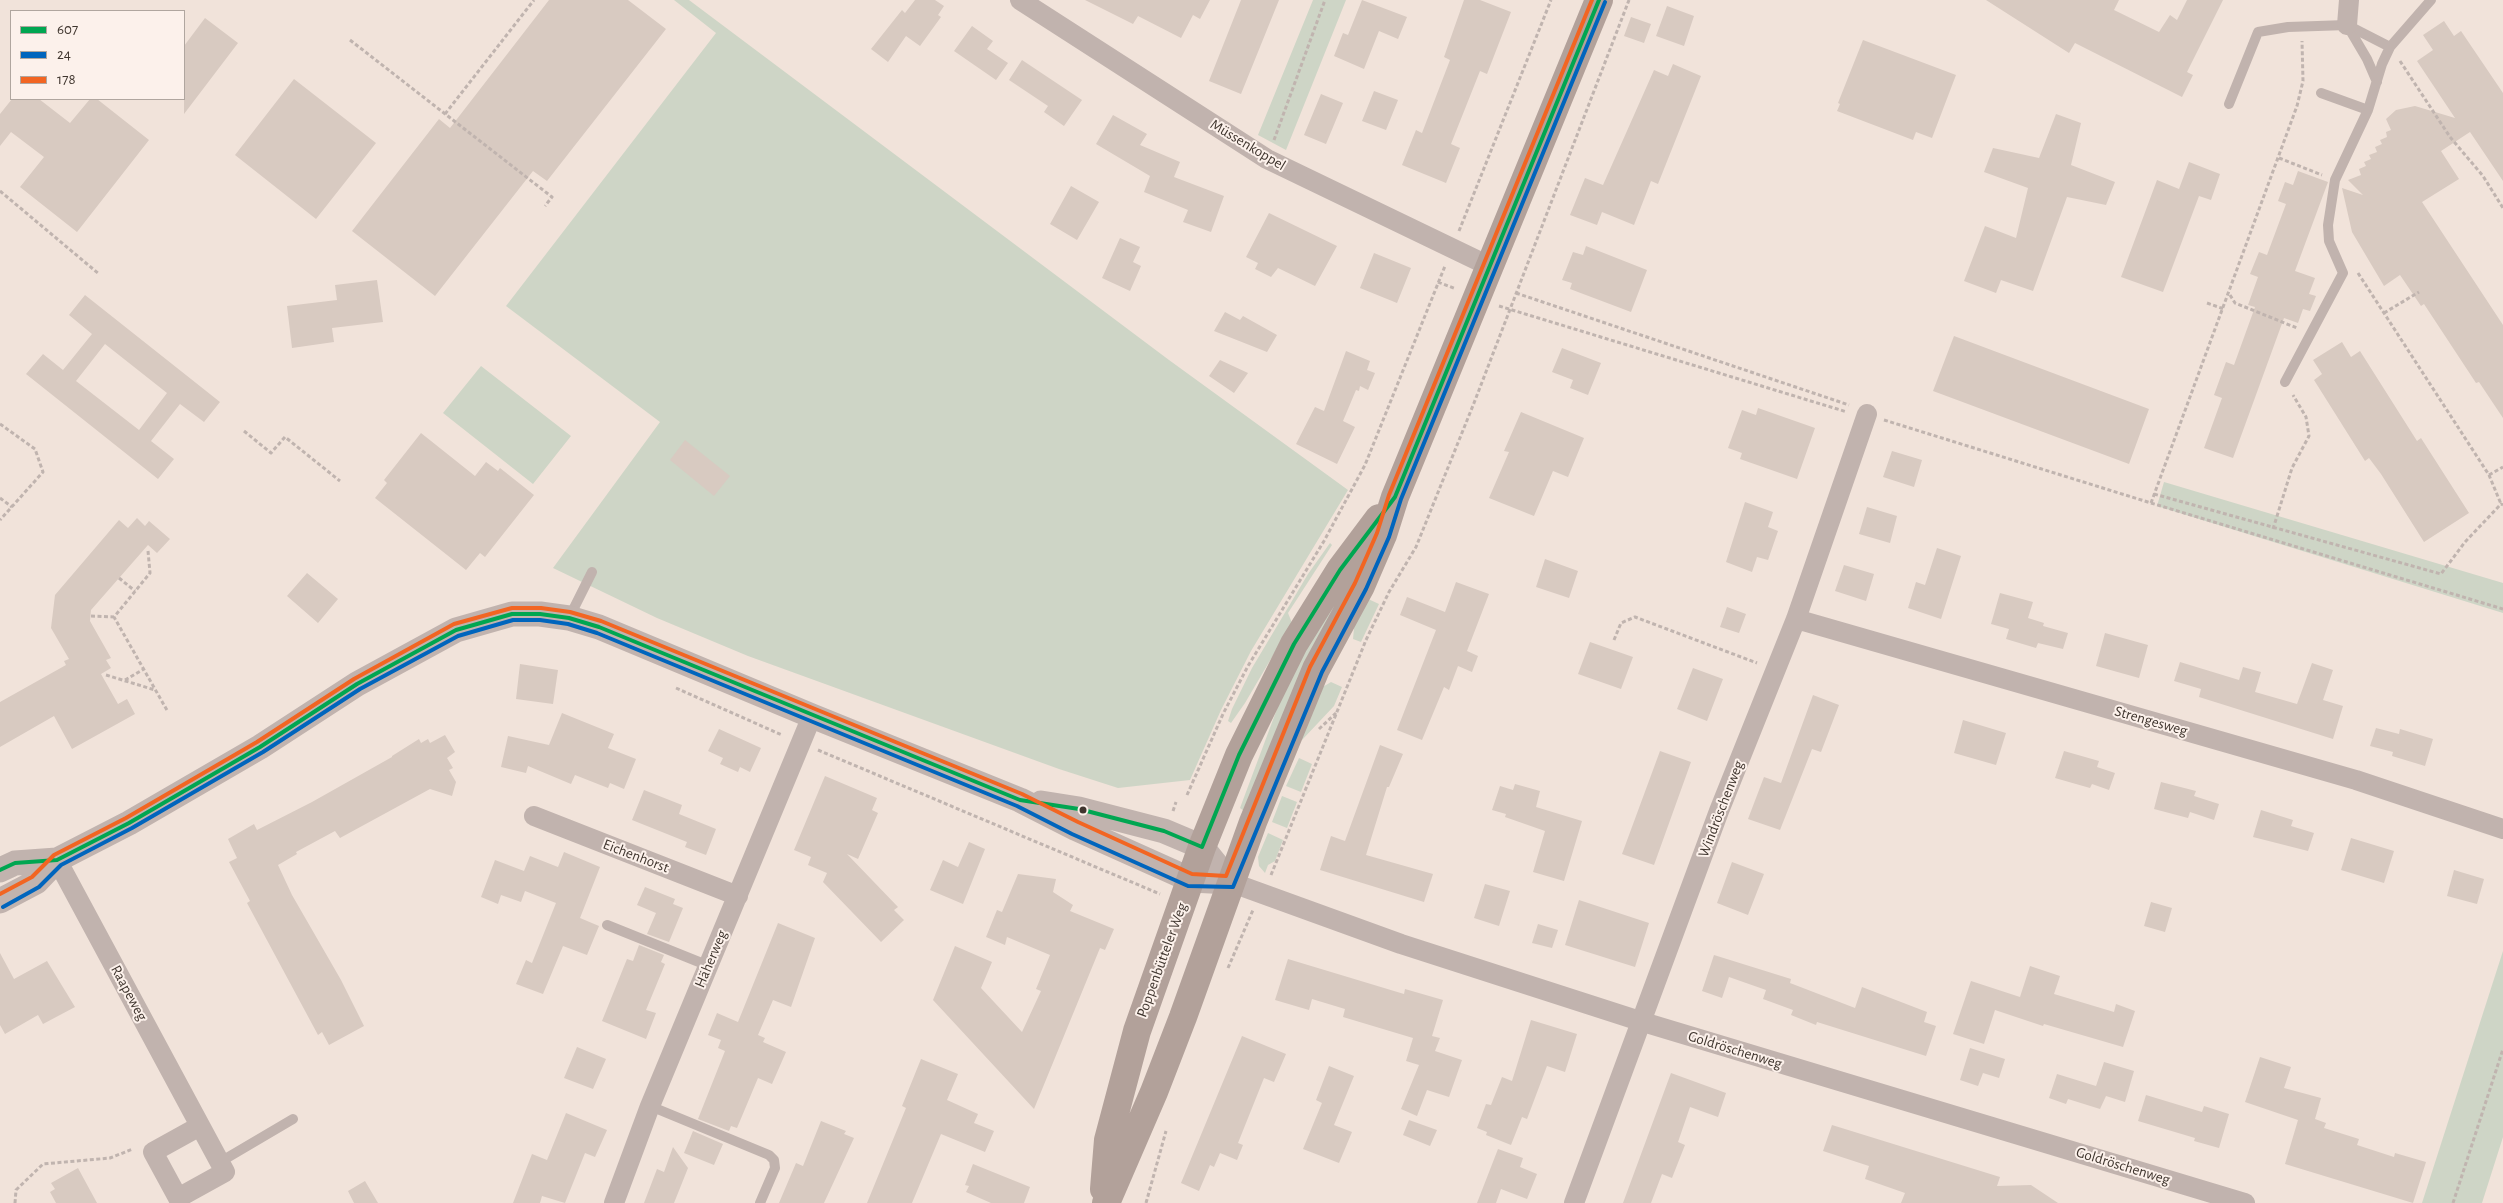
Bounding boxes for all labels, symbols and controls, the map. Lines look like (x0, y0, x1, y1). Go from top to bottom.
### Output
legend (10, 10, 185, 100)
text: 607 (57, 22, 78, 37)
text: 24 (57, 47, 71, 62)
text: 178 (57, 72, 76, 87)
street label: Müssenkoppel (1207, 115, 1289, 175)
street label: Strengesweg (2112, 702, 2190, 740)
street label: Windröschenweg (1694, 758, 1748, 860)
unlabelled marker (1078, 805, 1088, 815)
street label: Eichenhorst (600, 835, 672, 877)
street label: Poppenbütteler Weg (1133, 900, 1191, 1020)
street label: Häherweg (691, 928, 731, 990)
street label: Raapeweg (107, 962, 151, 1024)
street label: Goldröschenweg (1686, 1027, 1784, 1073)
street label: Goldröschenweg (2074, 1143, 2172, 1189)

